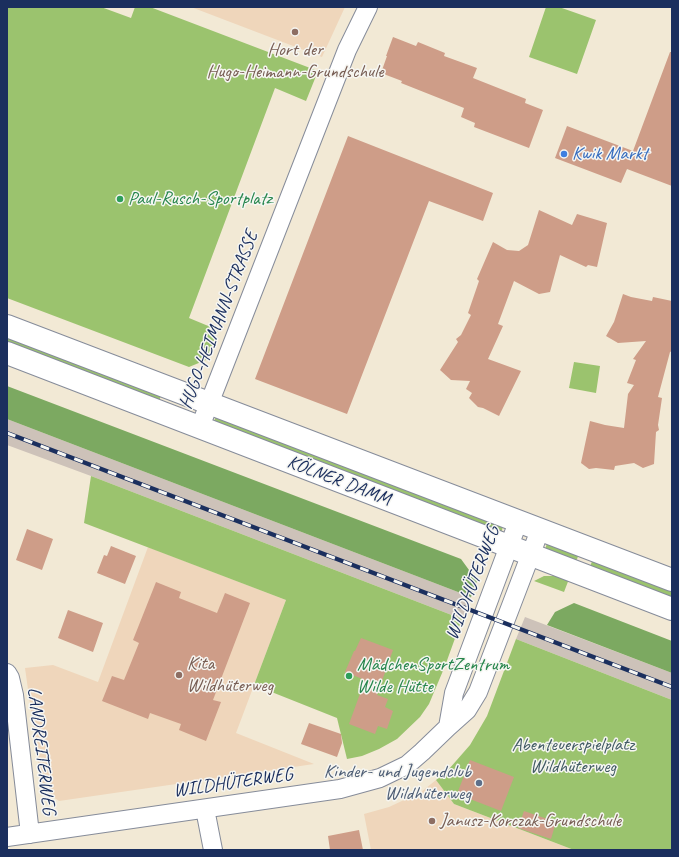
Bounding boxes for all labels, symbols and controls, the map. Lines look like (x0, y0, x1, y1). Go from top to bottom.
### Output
marker: Hort der Hugo-Heimann-Grundschule (290, 27, 300, 37)
place label: Hort der Hugo-Heimann-Grundschule (207, 39, 383, 83)
place label: Kwik Markt (572, 143, 648, 165)
marker: Kwik Markt (559, 149, 569, 159)
place label: Paul-Rusch-Sportplatz (128, 188, 272, 210)
marker: Paul-Rusch-Sportplatz (115, 194, 125, 204)
street label: HUGO-HEIMANN-STRASSE (175, 228, 263, 412)
street label: KÖLNER DAMM (284, 451, 394, 511)
street label: WILDHÜTERWEG (441, 523, 505, 643)
place label: Kita Wildhüterweg (187, 653, 273, 697)
place label: MädchenSportZentrum Wilde Hütte (357, 654, 509, 698)
marker: Kita Wildhüterweg (174, 670, 184, 680)
marker: MädchenSportZentrum Wilde Hütte (344, 671, 354, 681)
street label: LANDREITERWEG (22, 686, 60, 816)
park label: Abenteuerspielplatz Wildhüterweg (512, 734, 634, 778)
place label: Kinder- und Jugendclub Wildhüterweg (324, 761, 471, 805)
street label: WILDHÜTERWEG (172, 763, 294, 803)
marker: Kinder- und Jugendclub Wildhüterweg (474, 778, 484, 788)
place label: Janusz-Korczak-Grundschule (440, 810, 621, 832)
marker: Janusz-Korczak-Grundschule (427, 816, 437, 826)

